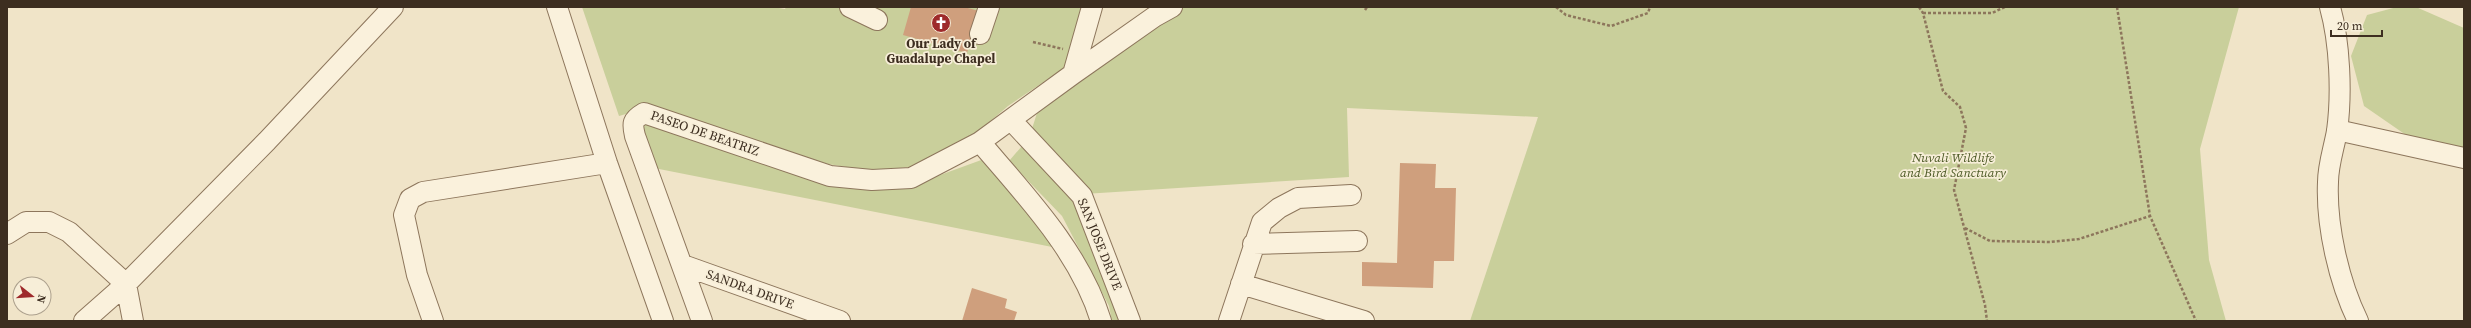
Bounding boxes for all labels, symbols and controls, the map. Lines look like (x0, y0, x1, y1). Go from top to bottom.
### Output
church icon: Our Lady of Guadalupe Chapel (930, 12, 952, 34)
scale bar (2331, 12, 2382, 38)
text: 20 m (2337, 18, 2363, 34)
place label: Our Lady of Guadalupe Chapel (887, 35, 995, 67)
street label: PASEO DE BEATRIZ (649, 106, 761, 160)
park label: Nuvali Wildlife and Bird Sanctuary (1900, 149, 2007, 181)
street label: SAN JOSE DRIVE (1074, 196, 1126, 293)
street label: SANDRA DRIVE (704, 265, 796, 313)
north arrow (12, 276, 52, 316)
text: N (33, 293, 49, 305)

